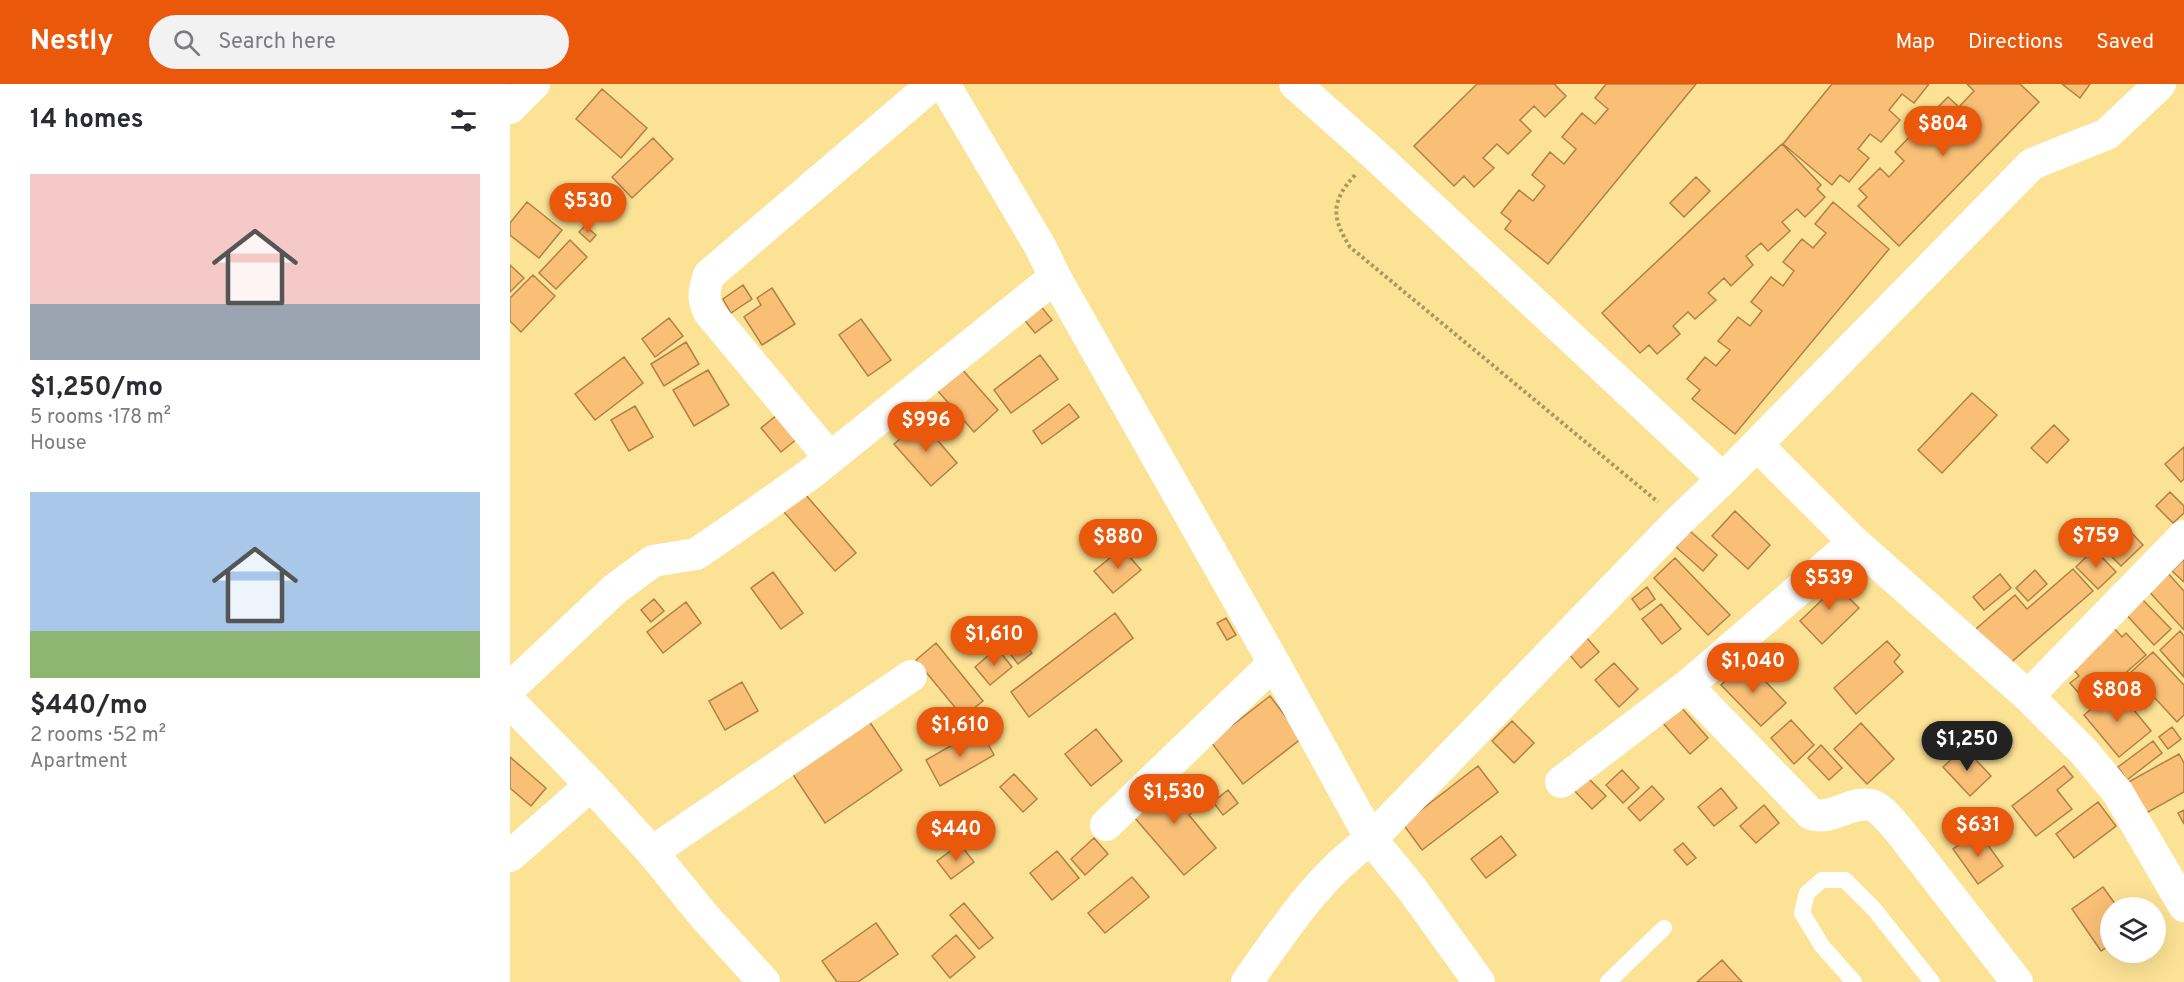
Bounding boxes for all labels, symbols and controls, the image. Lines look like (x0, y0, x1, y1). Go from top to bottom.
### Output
search box (149, 15, 569, 69)
text: Nestly (30, 24, 113, 60)
icon: search (170, 26, 203, 59)
text: Search here (218, 29, 336, 56)
text: Map (1895, 29, 1935, 56)
text: Directions (1968, 29, 2063, 56)
text: Saved (2096, 29, 2154, 56)
text: 14 homes (30, 104, 144, 137)
icon: filters (447, 104, 480, 137)
pin: $804 (1907, 106, 1979, 157)
text: $804 (1918, 112, 1968, 138)
pin: $530 (552, 183, 624, 234)
text: $530 (563, 189, 613, 215)
icon: home (201, 213, 309, 321)
text: $1,250/mo (30, 372, 163, 405)
pin: $996 (890, 402, 962, 453)
text: 5 rooms · 178 m² (30, 405, 171, 431)
text: $996 (902, 408, 950, 434)
text: House (30, 431, 86, 457)
pin: $759 (2060, 518, 2132, 569)
pin: $880 (1082, 519, 1154, 570)
text: $759 (2072, 524, 2120, 550)
text: $880 (1093, 525, 1143, 551)
icon: home (201, 531, 309, 639)
pin: $539 (1793, 560, 1865, 611)
text: $539 (1805, 566, 1853, 592)
pin: $1,610 (945, 616, 1043, 667)
text: $1,610 (965, 622, 1023, 648)
pin: $1,040 (1704, 643, 1802, 694)
text: $1,040 (1721, 649, 1785, 675)
pin: $808 (2081, 672, 2153, 723)
text: $808 (2092, 678, 2142, 704)
text: $440/mo (30, 690, 147, 723)
pin: $1,610 (911, 707, 1009, 758)
text: $1,610 (931, 713, 989, 739)
pin: $1,250 (1918, 721, 2016, 772)
text: 2 rooms · 52 m² (30, 723, 166, 749)
text: $1,250 (1936, 727, 1998, 753)
text: Apartment (30, 749, 128, 775)
pin: $1,530 (1125, 774, 1223, 825)
text: $1,530 (1143, 780, 1205, 806)
pin: $631 (1942, 807, 2014, 858)
pin: $440 (920, 811, 992, 862)
text: $631 (1956, 813, 2000, 839)
text: $440 (931, 817, 981, 843)
map controls (2100, 897, 2166, 963)
button: layers (2100, 897, 2166, 963)

